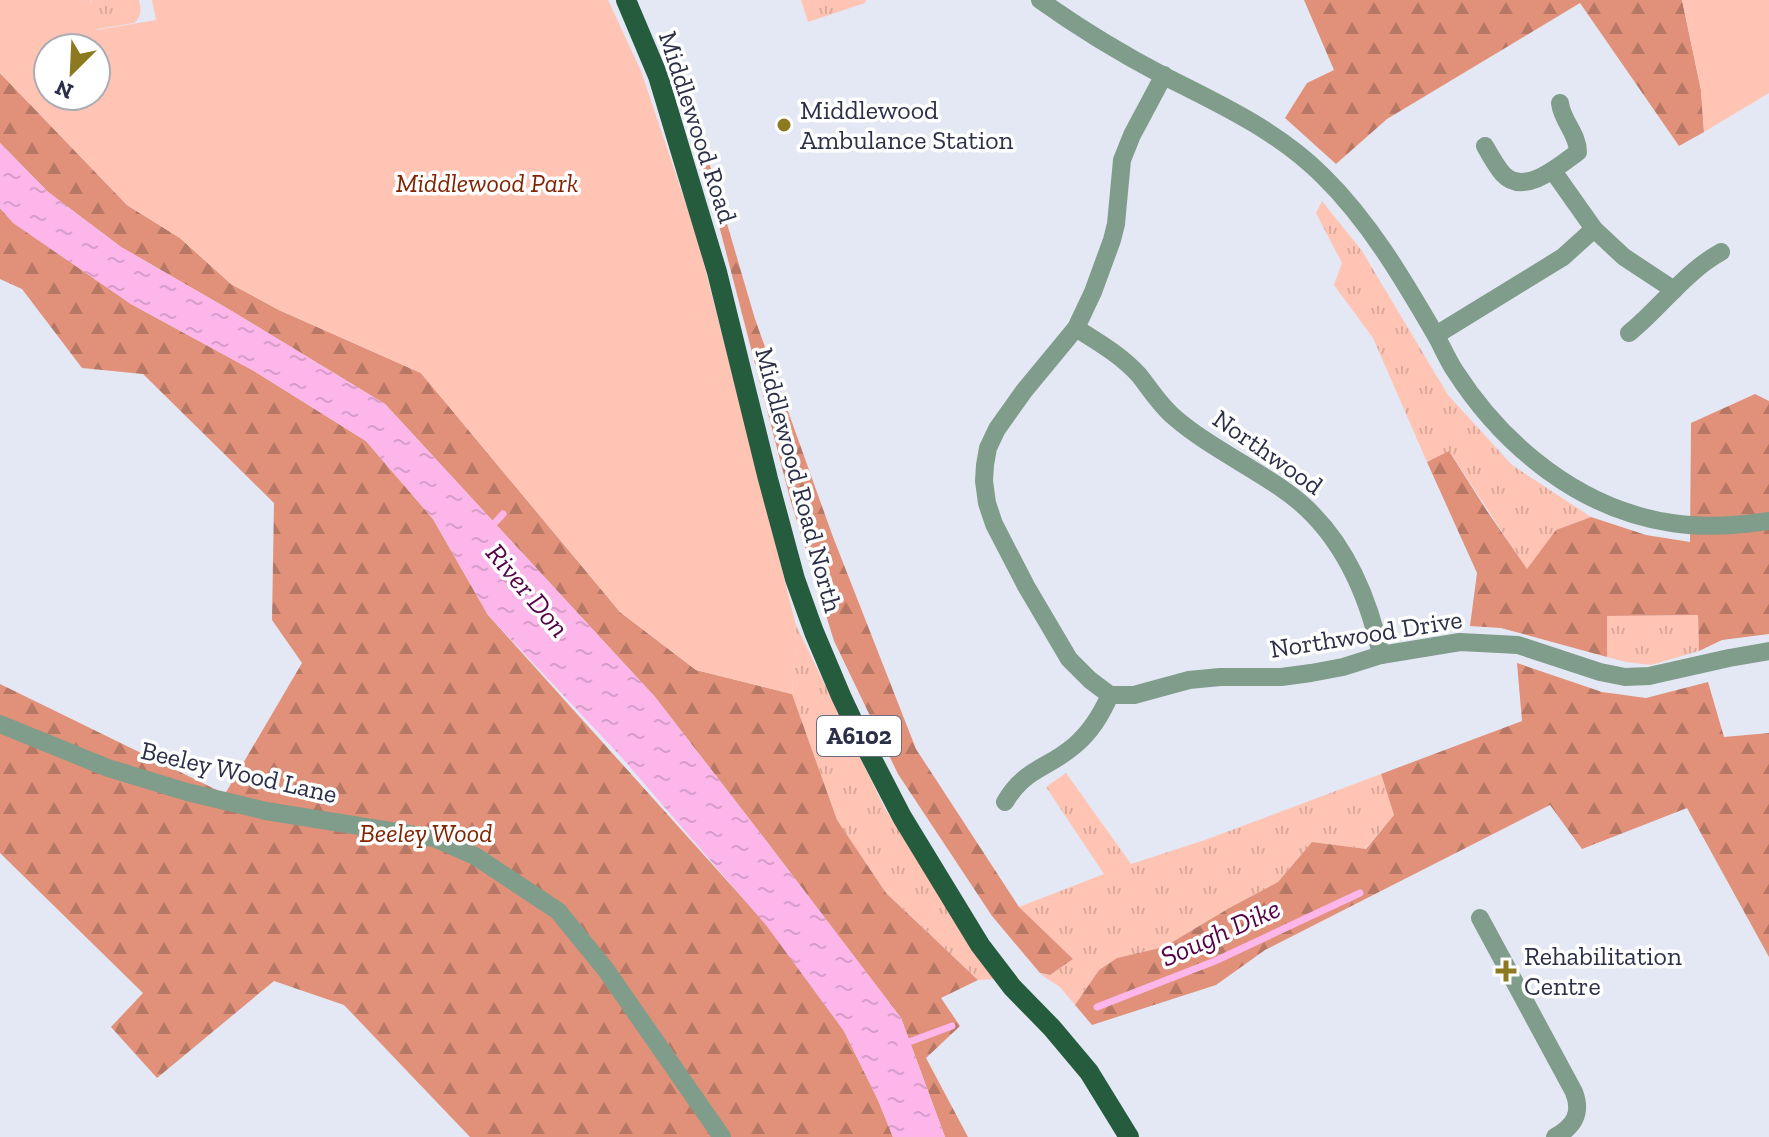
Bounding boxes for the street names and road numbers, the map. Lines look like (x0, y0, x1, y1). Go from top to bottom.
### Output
street label: Middlewood Road (652, 27, 744, 227)
street label: Middlewood Road North (748, 344, 850, 616)
street label: Northwood (1207, 402, 1329, 502)
street label: Northwood Drive (1268, 603, 1464, 665)
road number: A6102 (817, 716, 901, 756)
street label: Beeley Wood Lane (138, 734, 340, 810)

